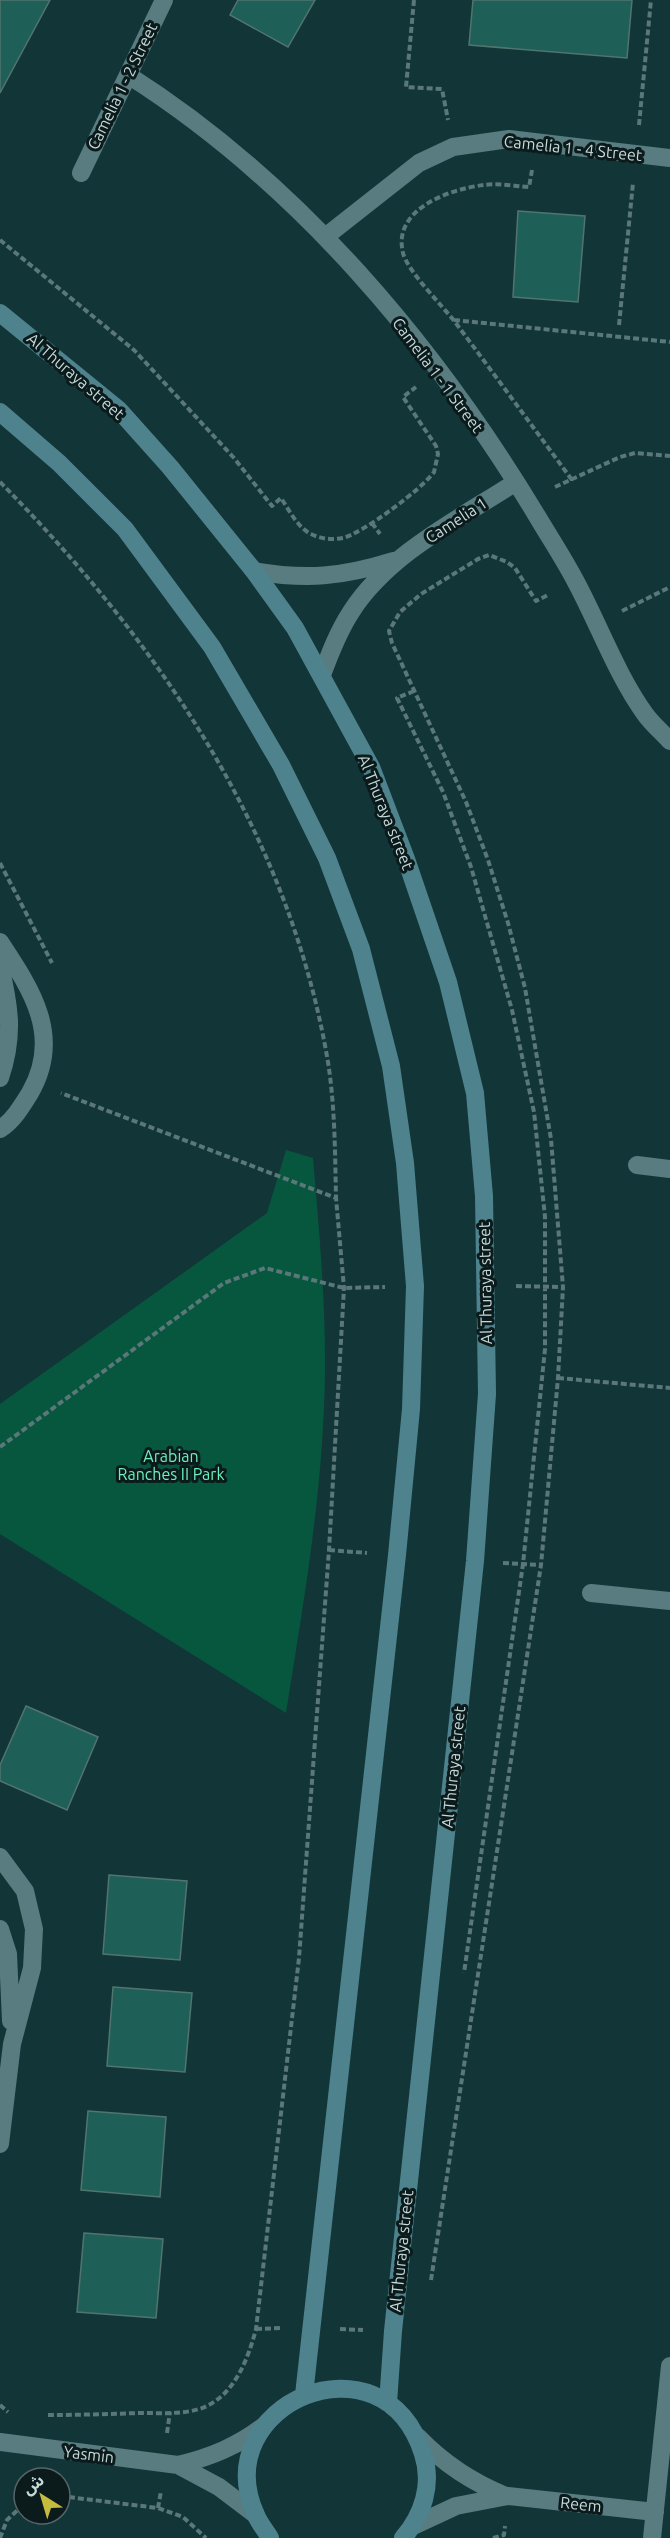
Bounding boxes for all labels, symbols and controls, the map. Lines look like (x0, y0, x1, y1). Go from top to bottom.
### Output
street label: Camelia 1 - 2 Street (83, 19, 161, 152)
street label: Camelia 1 - 4 Street (503, 132, 644, 164)
street label: Camelia 1 - 1 Street (389, 314, 487, 436)
street label: Al Thuraya street (24, 329, 129, 423)
street label: Camelia 1 (422, 493, 490, 547)
street label: Al Thuraya street (355, 752, 418, 873)
street label: Al Thuraya street (475, 1221, 495, 1344)
park label: Arabian Ranches II Park (118, 1447, 224, 1483)
street label: Al Thuraya street (438, 1704, 468, 1829)
street label: Al Thuraya street (386, 2188, 416, 2313)
street label: Yasmin (63, 2442, 115, 2466)
north arrow (12, 2466, 72, 2526)
text: ش (19, 2470, 48, 2499)
street label: Reem (559, 2493, 603, 2515)

